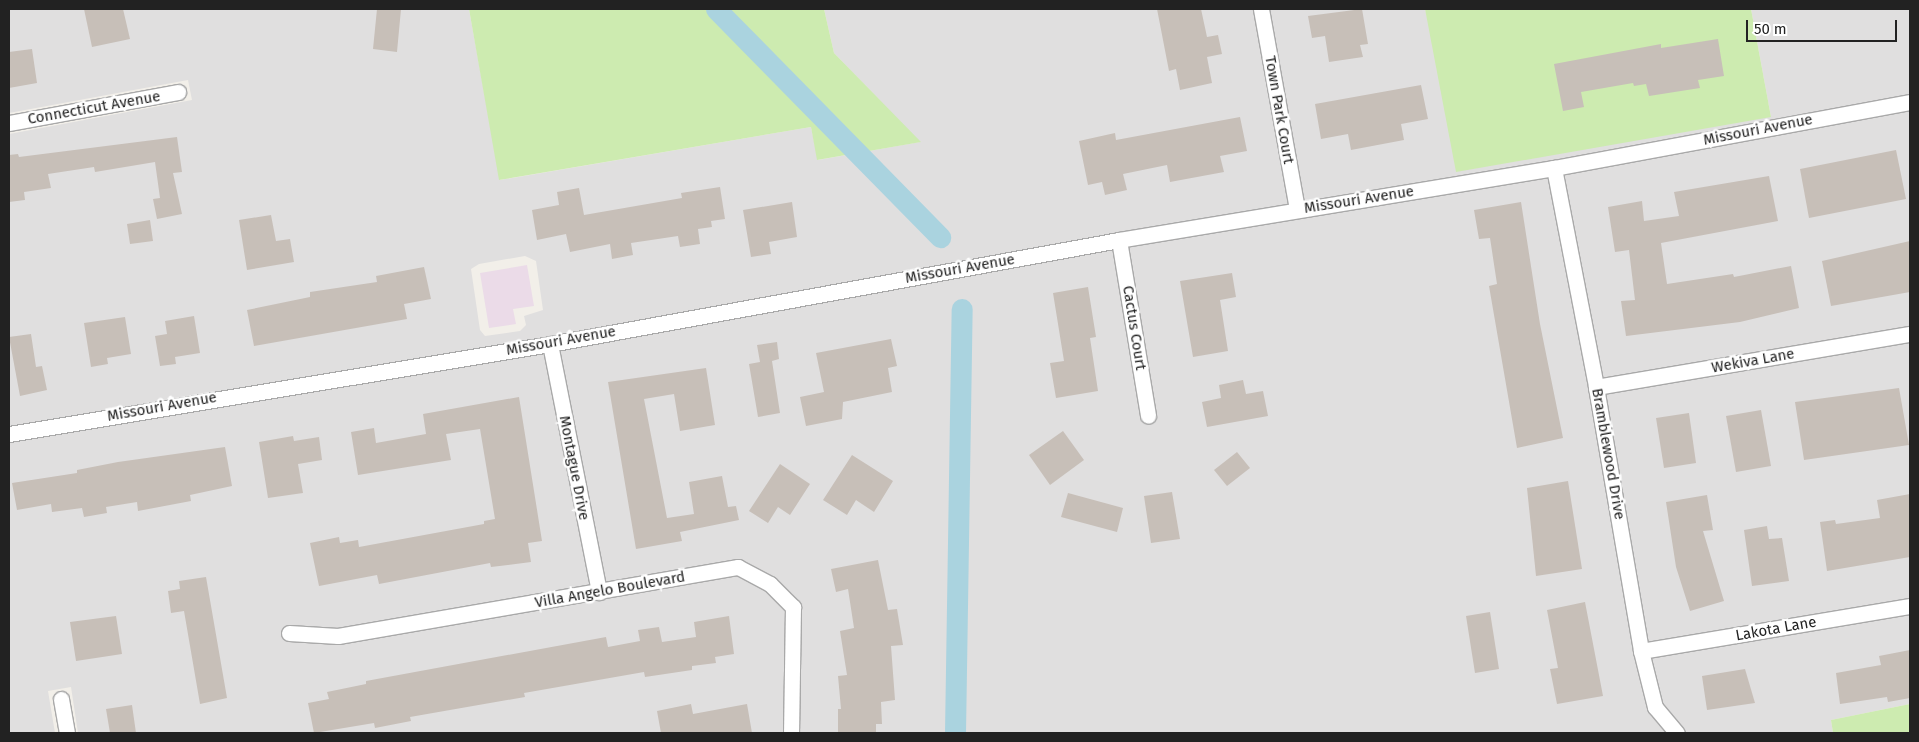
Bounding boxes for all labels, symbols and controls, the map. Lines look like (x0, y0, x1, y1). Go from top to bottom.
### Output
scale bar (1749, 10, 1900, 42)
text: 50 m (1754, 20, 1787, 38)
street label: Town Park Court (1261, 55, 1297, 165)
street label: Connecticut Avenue (26, 87, 162, 129)
street label: Missouri Avenue (1702, 111, 1814, 149)
street label: Missouri Avenue (1303, 182, 1415, 218)
street label: Missouri Avenue (904, 250, 1016, 288)
street label: Cactus Court (1118, 284, 1150, 372)
street label: Missouri Avenue (505, 322, 617, 360)
street label: Wekiva Lane (1710, 345, 1796, 377)
street label: Bramblewood Drive (1588, 387, 1628, 521)
street label: Missouri Avenue (106, 388, 218, 426)
street label: Montague Drive (555, 414, 593, 522)
street label: Villa Angelo Boulevard (533, 568, 687, 612)
street label: Lakota Lane (1734, 613, 1818, 645)

